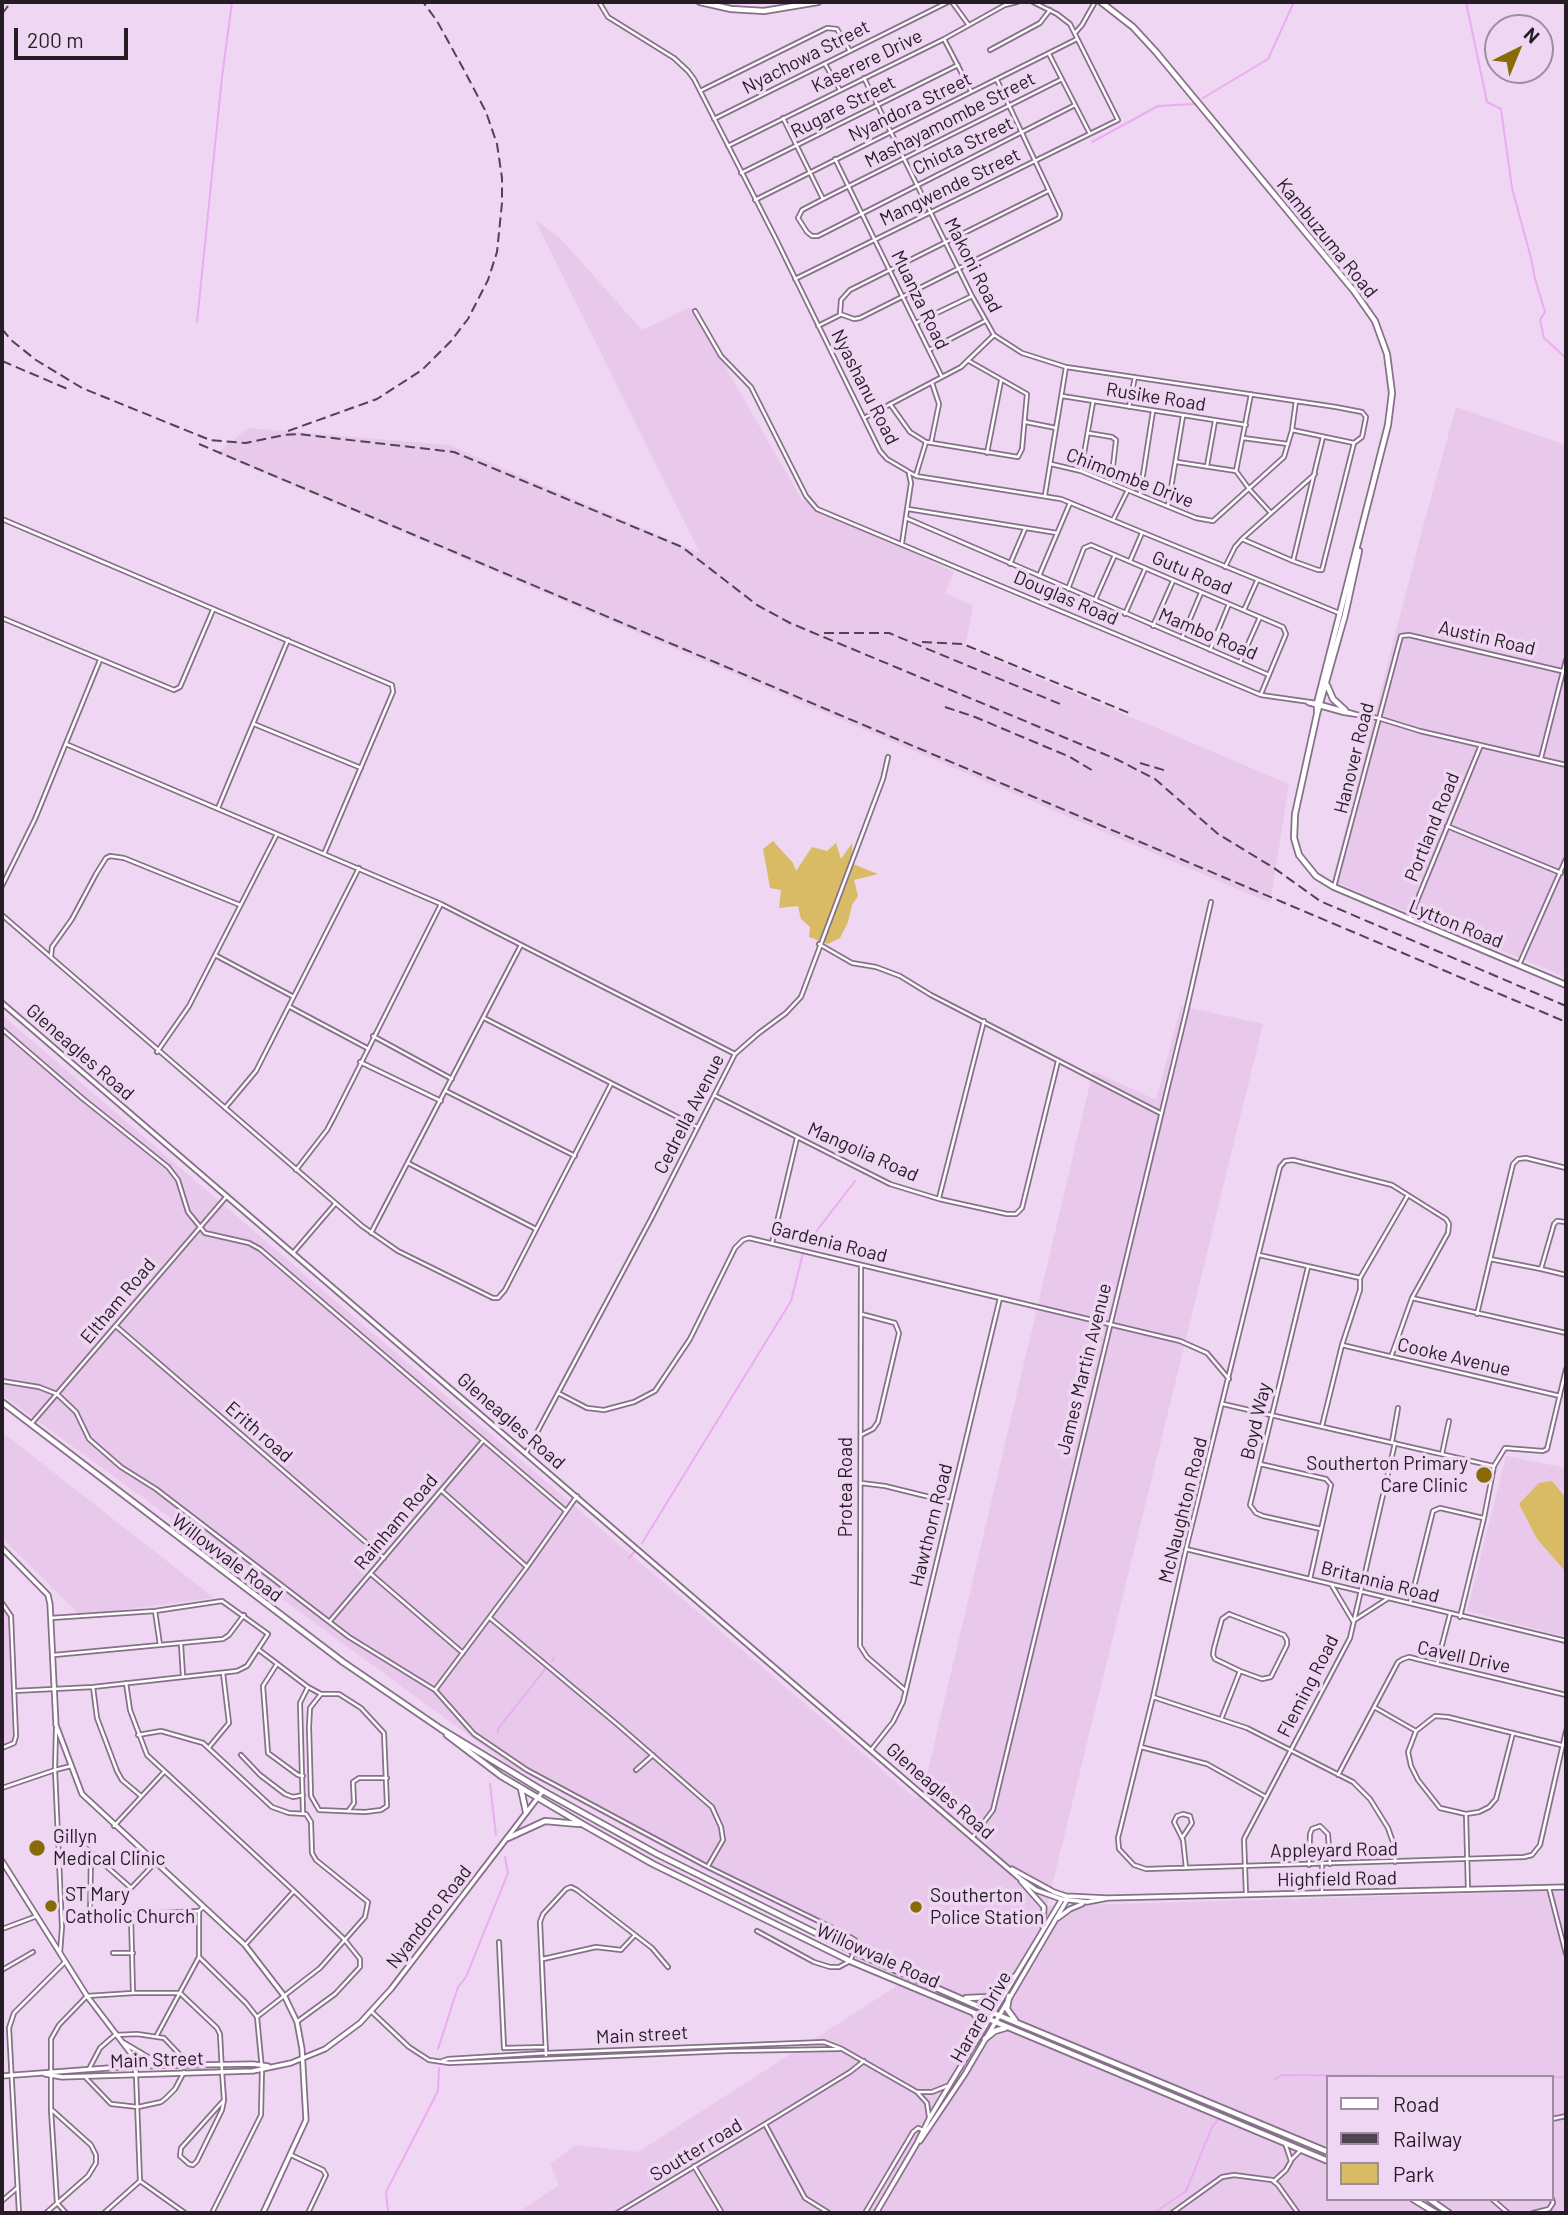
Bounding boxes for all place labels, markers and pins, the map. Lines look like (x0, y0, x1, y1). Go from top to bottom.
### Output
place label: Southerton Primary Care Clinic (1306, 1453, 1468, 1497)
marker: Southerton Primary Care Clinic (1474, 1465, 1494, 1485)
place label: Gillyn Medical Clinic (53, 1826, 165, 1870)
marker: Gillyn Medical Clinic (27, 1838, 47, 1858)
place label: ST Mary Catholic Church (65, 1884, 195, 1928)
place label: Southerton Police Station (930, 1885, 1044, 1929)
marker: ST Mary Catholic Church (43, 1898, 59, 1914)
marker: Southerton Police Station (908, 1899, 924, 1915)

